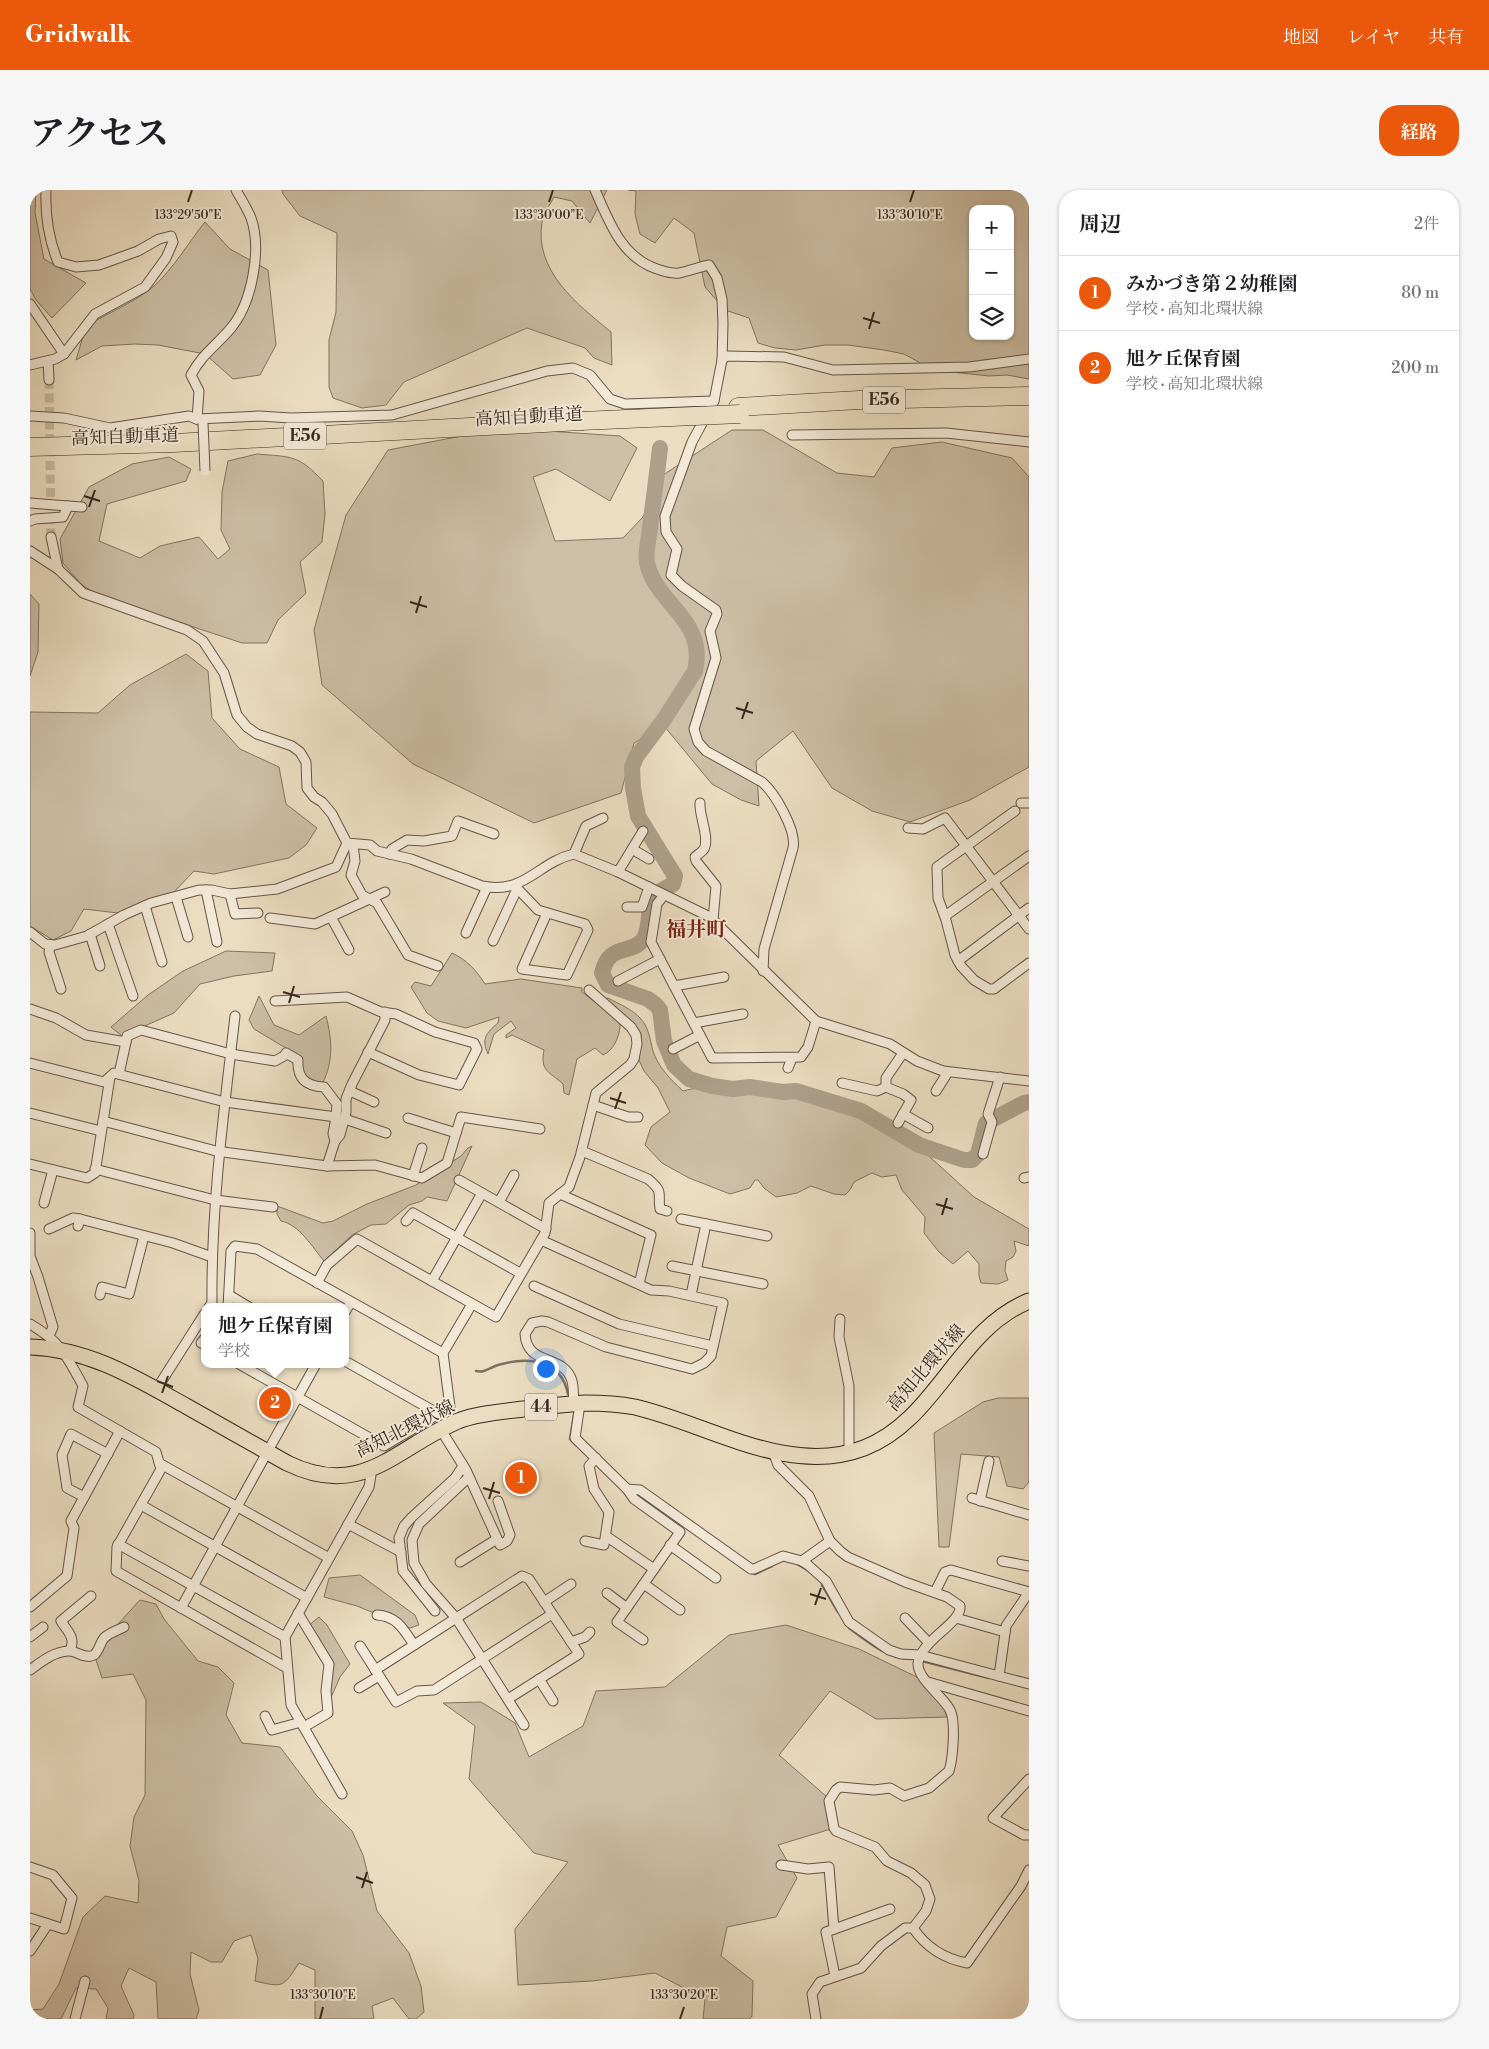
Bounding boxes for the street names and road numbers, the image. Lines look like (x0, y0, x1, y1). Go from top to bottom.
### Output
road number: E56 (863, 386, 905, 414)
street label: 高知自動車道 (474, 403, 584, 431)
road number: E56 (284, 422, 326, 450)
street label: 高知自動車道 (71, 424, 179, 450)
street label: 高知北環状線 (882, 1320, 970, 1416)
road number: 44 (525, 1394, 557, 1420)
street label: 高知北環状線 (351, 1395, 459, 1463)

